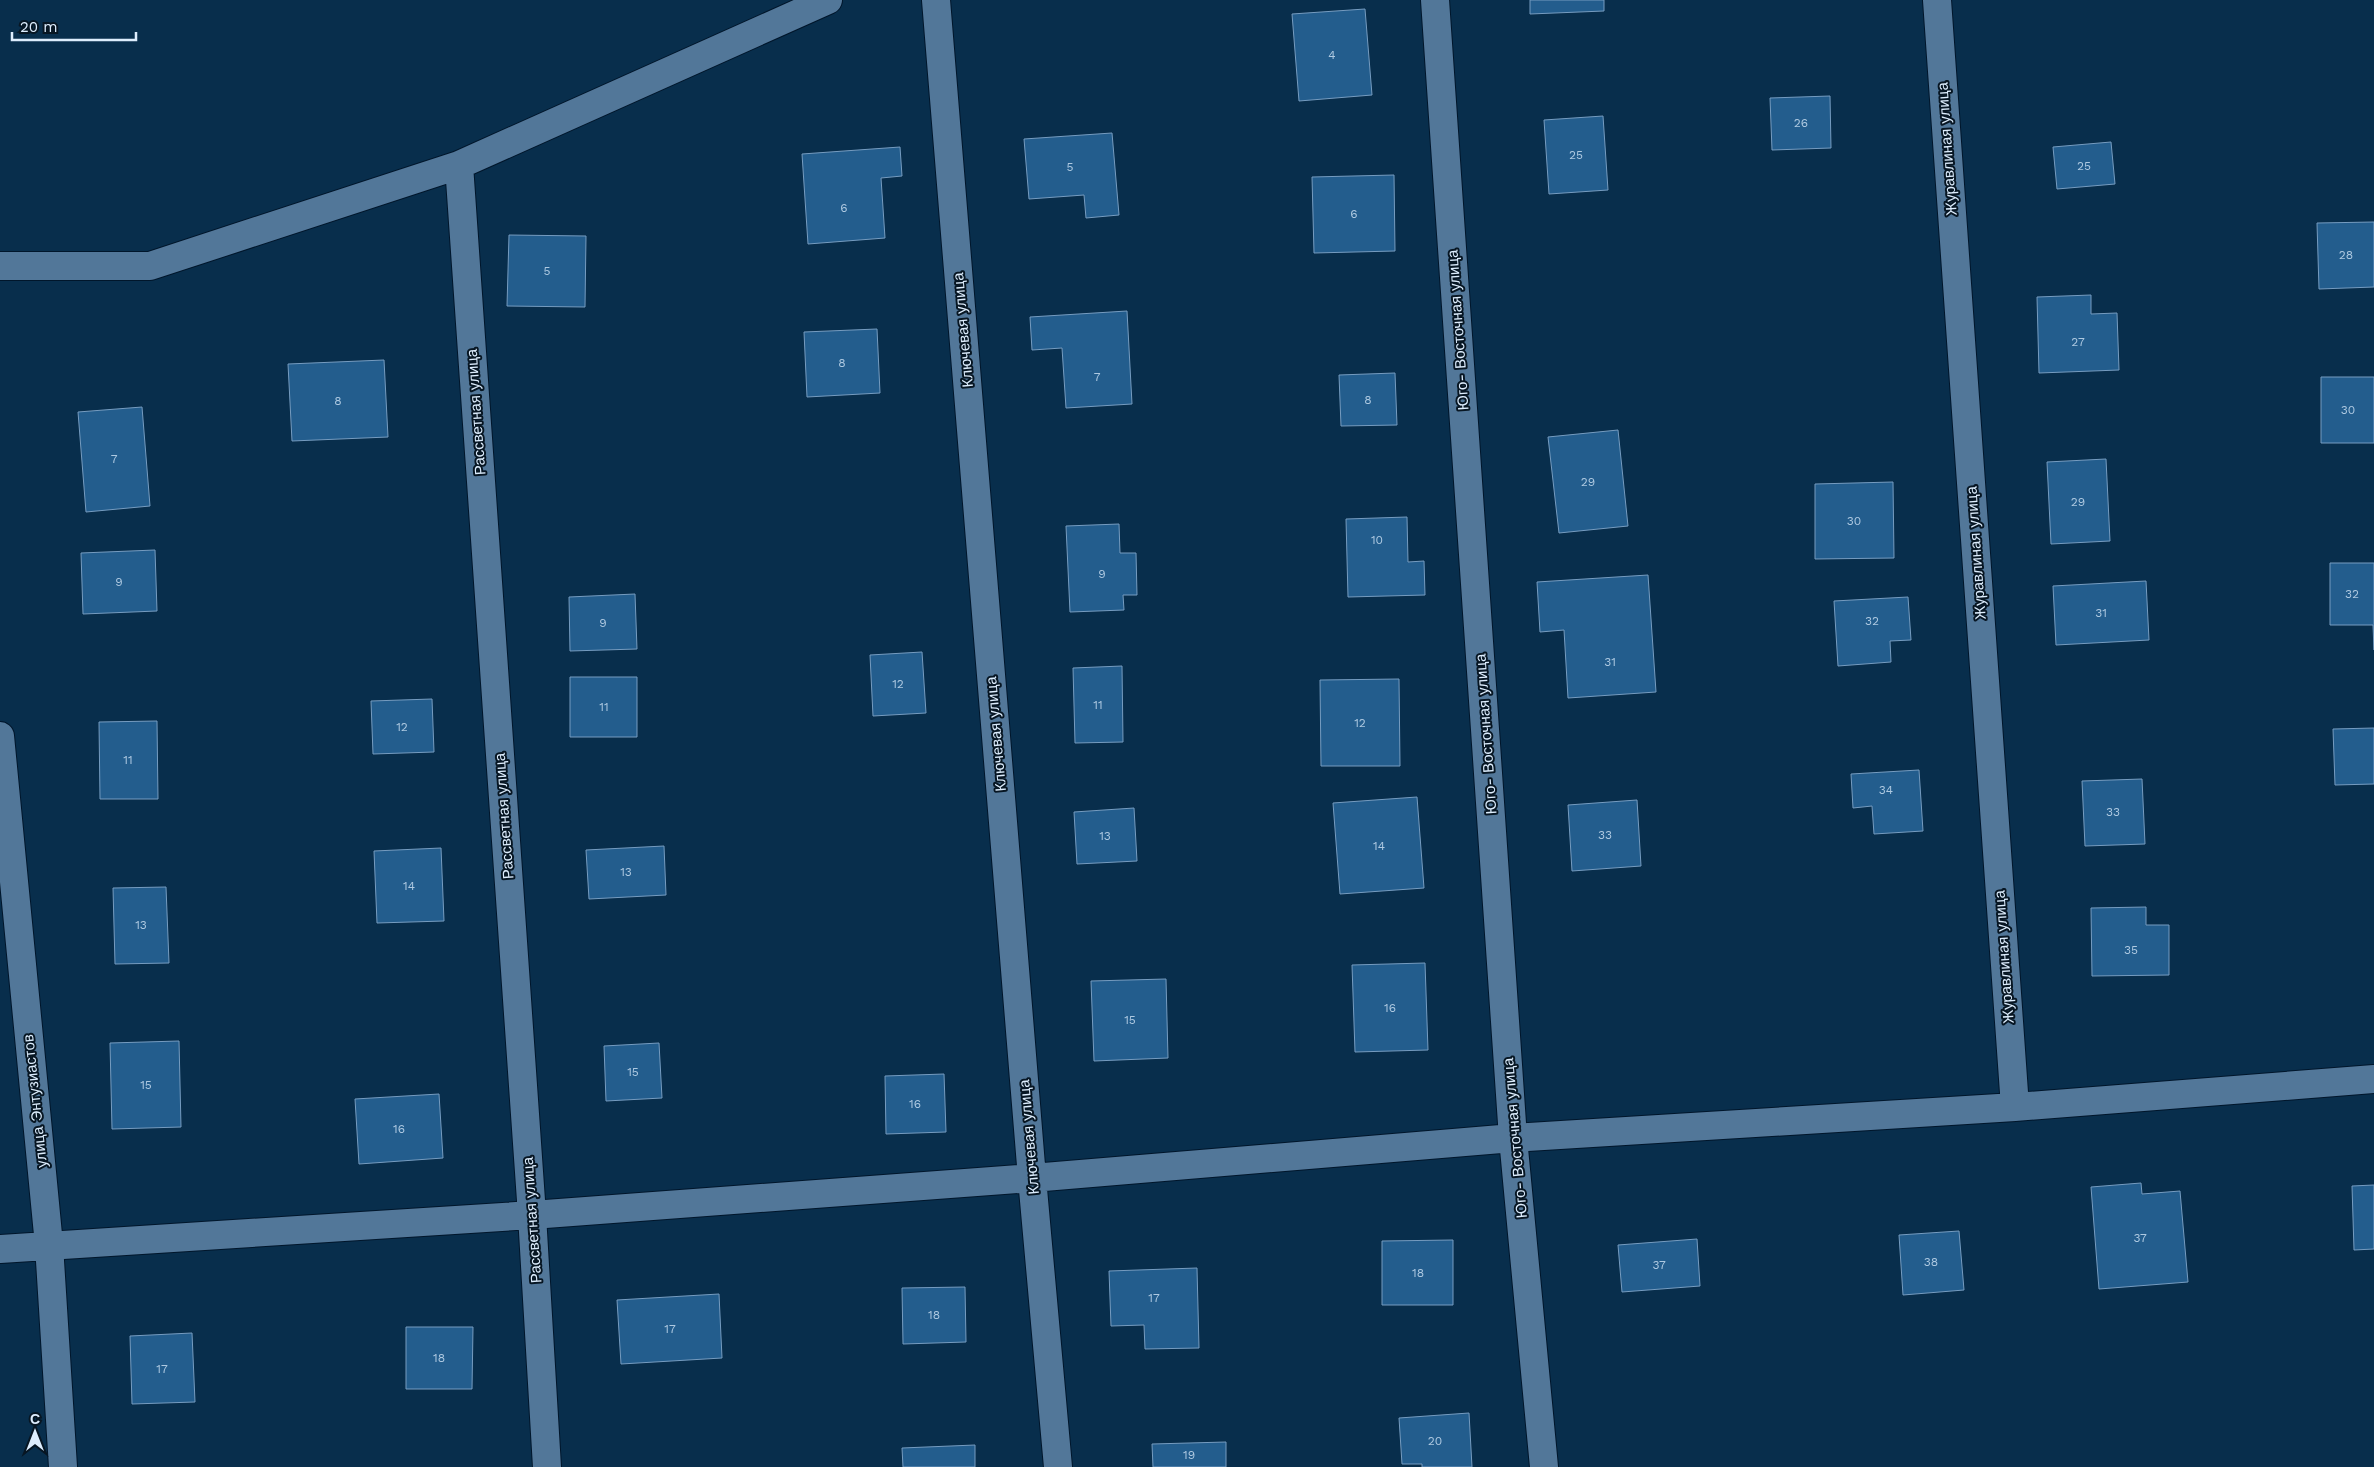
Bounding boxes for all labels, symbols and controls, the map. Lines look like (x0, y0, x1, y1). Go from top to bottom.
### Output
scale bar (12, 10, 136, 42)
text: 20 m (20, 18, 58, 36)
house number: 4 (1328, 48, 1336, 62)
street label: Журавлиная улица (1933, 81, 1961, 216)
house number: 26 (1794, 116, 1808, 130)
house number: 25 (1569, 148, 1583, 162)
house number: 25 (2077, 159, 2091, 173)
house number: 5 (1067, 160, 1074, 174)
house number: 6 (840, 201, 848, 215)
house number: 6 (1350, 207, 1358, 221)
street label: Юго- Восточная улица (1443, 248, 1473, 411)
house number: 28 (2339, 248, 2353, 262)
house number: 5 (544, 264, 551, 278)
street label: Ключевая улица (949, 271, 977, 388)
house number: 27 (2071, 335, 2085, 349)
street label: Рассветная улица (463, 348, 489, 476)
house number: 8 (838, 356, 846, 370)
house number: 7 (1094, 370, 1101, 384)
house number: 8 (1364, 393, 1372, 407)
house number: 8 (334, 394, 342, 408)
house number: 30 (2341, 403, 2355, 417)
house number: 7 (111, 452, 118, 466)
house number: 29 (1581, 475, 1595, 489)
street label: Журавлиная улица (1962, 485, 1990, 620)
house number: 29 (2071, 495, 2085, 509)
house number: 30 (1847, 514, 1861, 528)
house number: 10 (1371, 533, 1383, 547)
house number: 9 (1098, 567, 1106, 581)
house number: 9 (115, 575, 123, 589)
house number: 32 (2345, 587, 2359, 601)
house number: 31 (2095, 606, 2107, 620)
house number: 32 (1865, 614, 1879, 628)
house number: 9 (599, 616, 607, 630)
street label: Юго- Восточная улица (1471, 652, 1501, 815)
house number: 31 (1604, 655, 1616, 669)
street label: Ключевая улица (982, 675, 1010, 792)
house number: 12 (892, 677, 904, 691)
house number: 11 (1093, 698, 1103, 712)
house number: 11 (599, 700, 609, 714)
house number: 12 (1354, 716, 1366, 730)
house number: 12 (396, 720, 408, 734)
street label: Рассветная улица (491, 752, 517, 880)
house number: 11 (123, 753, 133, 767)
house number: 34 (1879, 783, 1893, 797)
house number: 33 (2106, 805, 2120, 819)
house number: 33 (1598, 828, 1612, 842)
house number: 13 (1099, 829, 1111, 843)
house number: 14 (1373, 839, 1385, 853)
house number: 13 (620, 865, 632, 879)
house number: 14 (403, 879, 415, 893)
street label: Журавлиная улица (1990, 889, 2018, 1024)
house number: 13 (135, 918, 147, 932)
house number: 35 (2124, 943, 2138, 957)
house number: 16 (1384, 1001, 1396, 1015)
house number: 15 (1124, 1013, 1136, 1027)
street label: улица Энтузиастов (19, 1033, 51, 1169)
street label: Юго- Восточная улица (1499, 1056, 1531, 1219)
house number: 15 (627, 1065, 639, 1079)
house number: 15 (140, 1078, 152, 1092)
street label: Ключевая улица (1015, 1078, 1043, 1195)
house number: 16 (909, 1097, 921, 1111)
house number: 16 (393, 1122, 405, 1136)
street label: Рассветная улица (519, 1156, 545, 1284)
house number: 37 (2133, 1231, 2147, 1245)
house number: 38 (1924, 1255, 1938, 1269)
house number: 37 (1652, 1258, 1666, 1272)
house number: 18 (1412, 1266, 1424, 1280)
house number: 17 (1148, 1291, 1160, 1305)
house number: 18 (928, 1308, 940, 1322)
house number: 17 (664, 1322, 676, 1336)
house number: 18 (433, 1351, 445, 1365)
house number: 17 (156, 1362, 168, 1376)
north arrow (10, 1407, 60, 1457)
text: С (30, 1411, 40, 1427)
house number: 20 (1428, 1434, 1442, 1448)
house number: 19 (1183, 1448, 1195, 1462)

